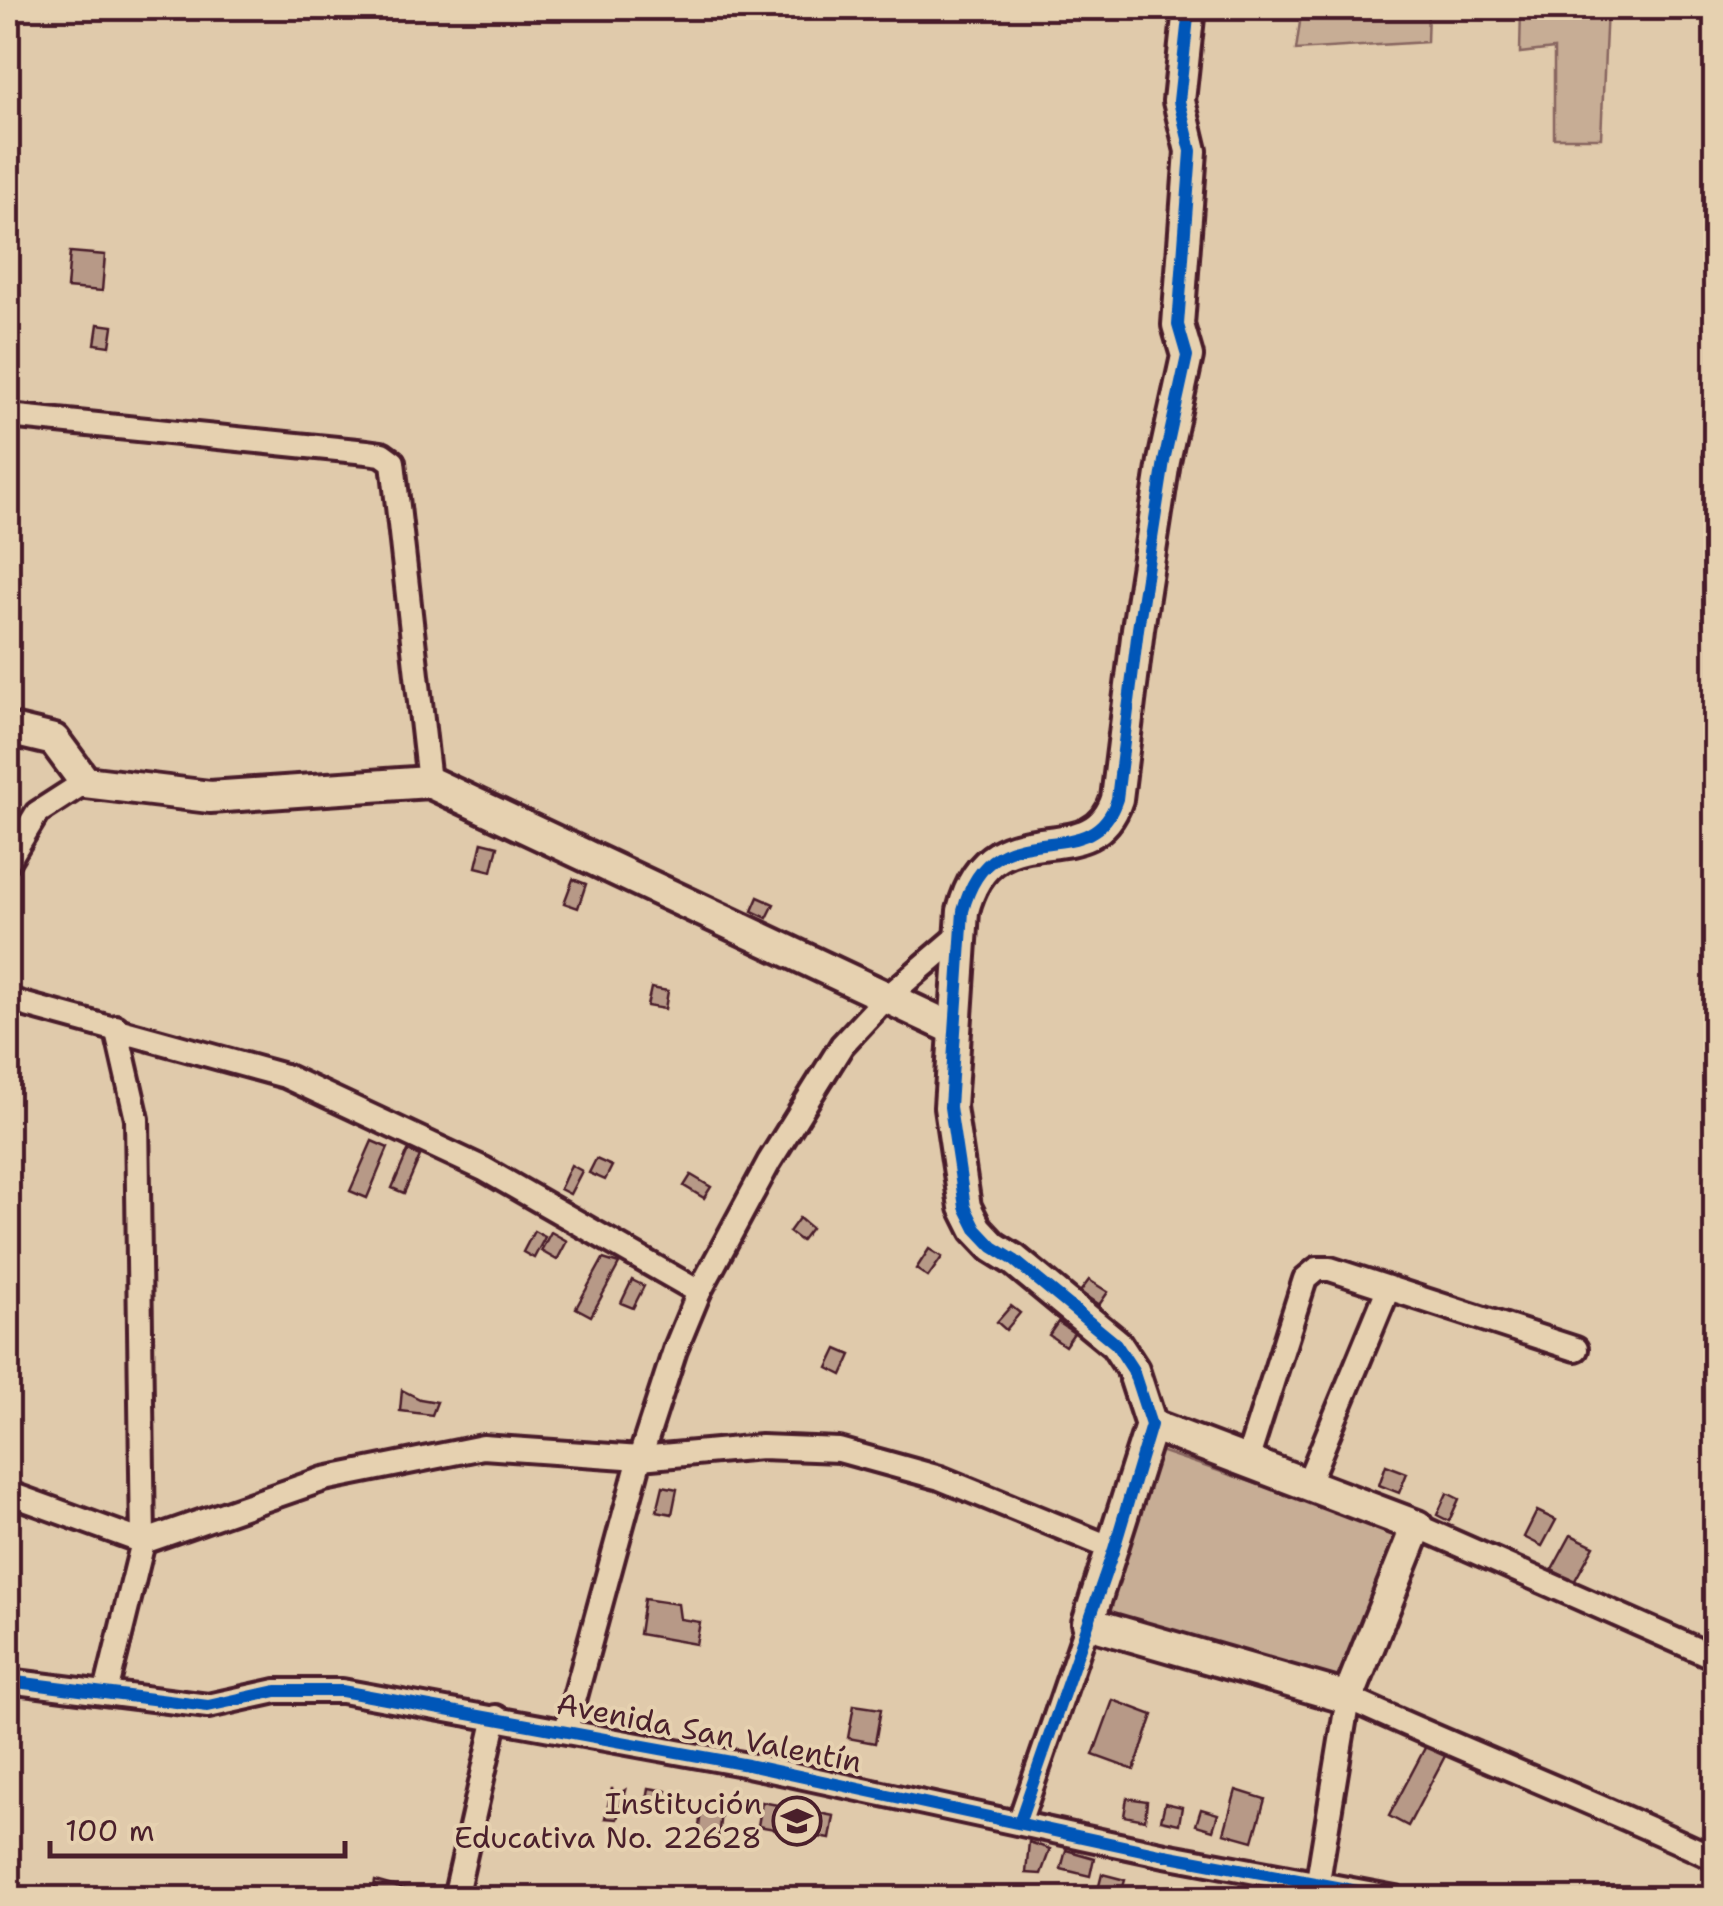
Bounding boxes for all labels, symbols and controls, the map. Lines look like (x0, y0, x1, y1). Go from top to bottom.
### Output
street label: Avenida San Valentín (553, 1683, 865, 1782)
place label: Institución Educativa No. 22628 (454, 1783, 762, 1858)
school or university icon: Institución Educativa No. 22628 (771, 1795, 823, 1847)
scale bar (50, 1796, 345, 1858)
text: 100 m (65, 1810, 155, 1851)

